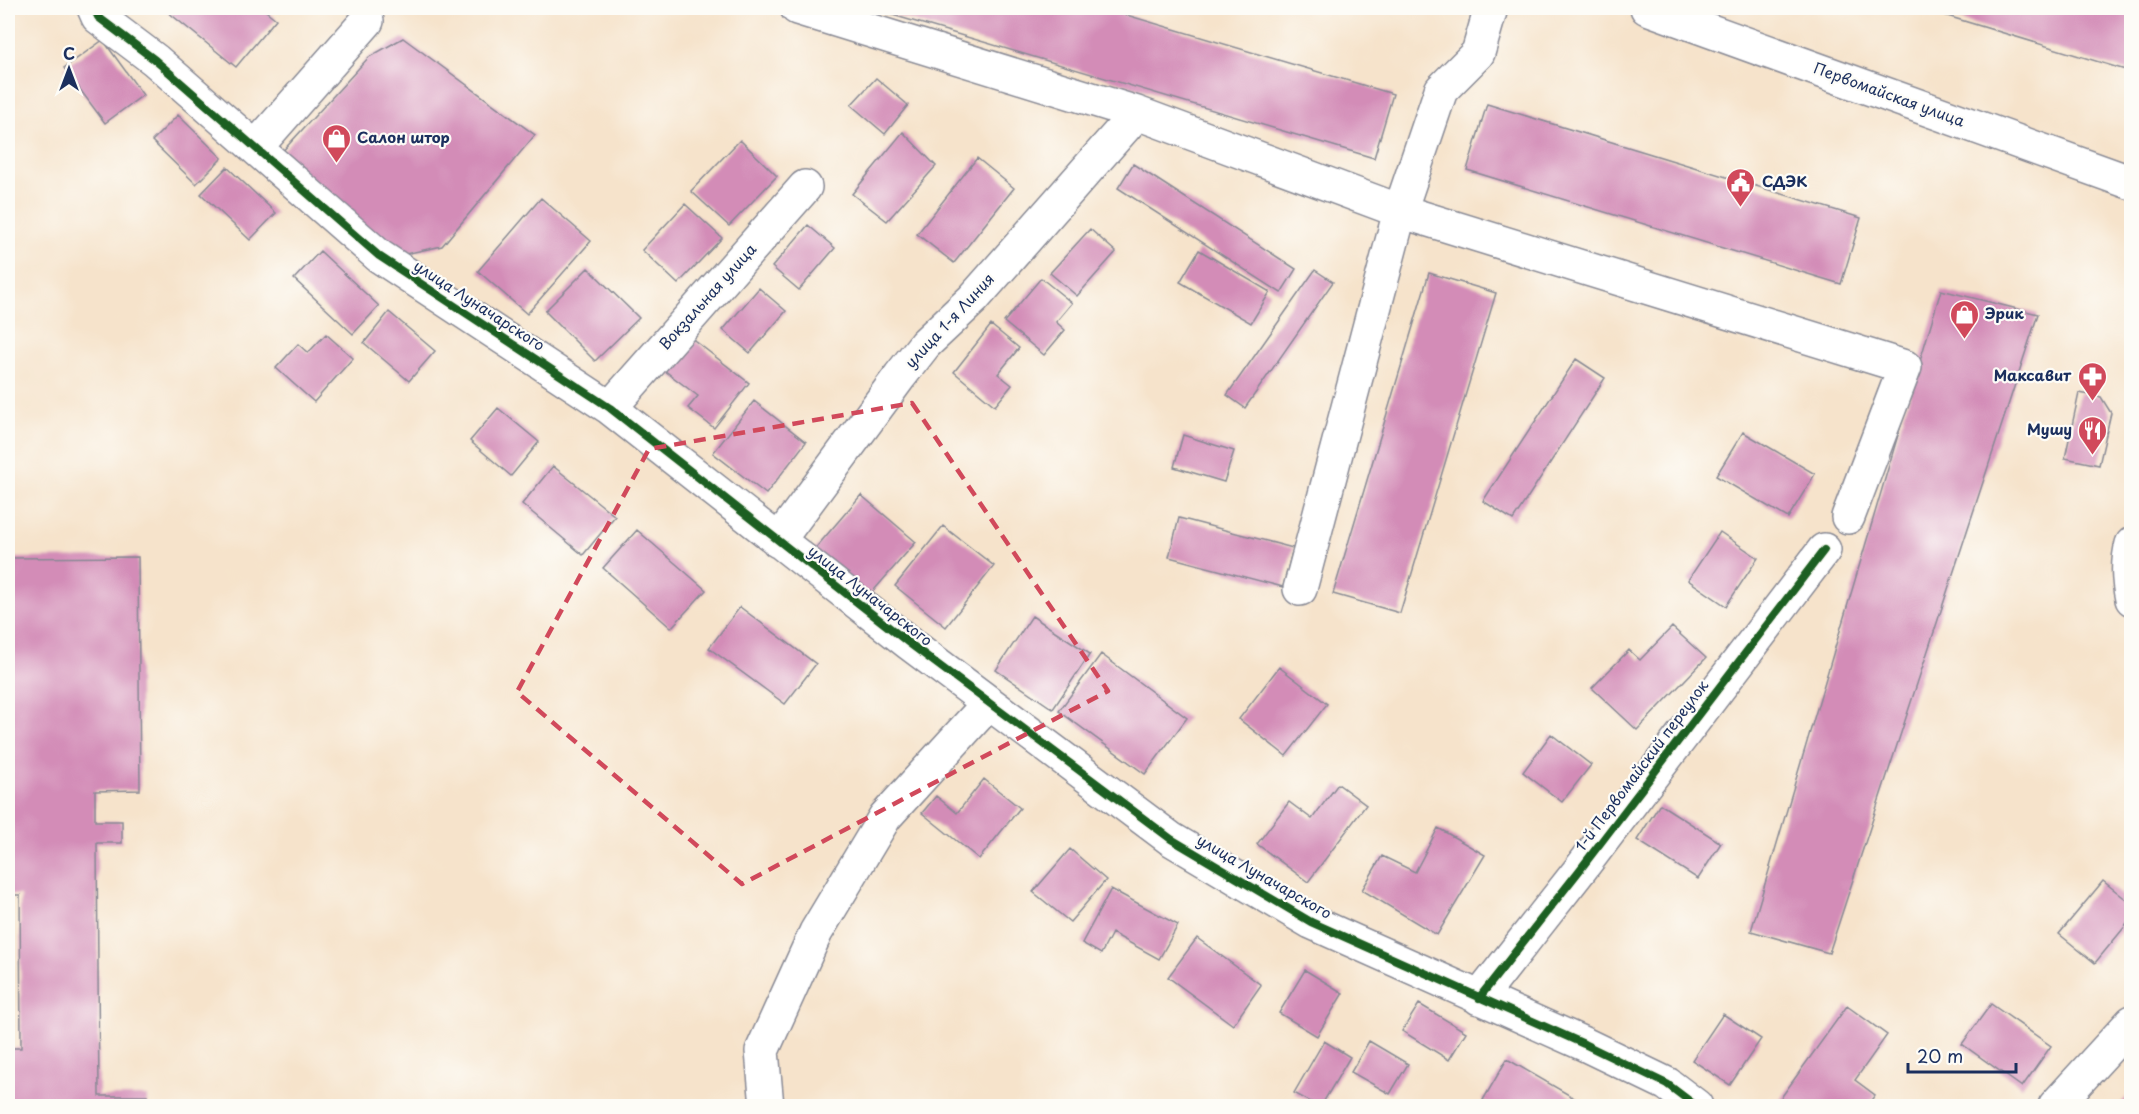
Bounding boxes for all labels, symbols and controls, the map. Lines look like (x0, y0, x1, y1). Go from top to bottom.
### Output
north arrow (39, 39, 99, 99)
text: С (63, 41, 75, 65)
street label: Первомайская улица (1811, 56, 1969, 132)
shop icon: Салон штор (320, 122, 352, 164)
place label: Салон штор (357, 125, 450, 148)
public building icon: СДЭК (1725, 166, 1757, 208)
place label: СДЭК (1762, 169, 1807, 192)
street label: Вокзальная улица (653, 237, 761, 354)
street label: улица Луначарского (410, 254, 550, 356)
street label: улица 1-я Линия (899, 267, 999, 373)
shop icon: Эрик (1948, 298, 1980, 340)
place label: Эрик (1985, 301, 2024, 324)
pharmacy icon: Максавит (2076, 360, 2108, 402)
place label: Максавит (1994, 363, 2072, 386)
restaurant icon: Мушу (2077, 414, 2109, 456)
place label: Мушу (2027, 417, 2072, 440)
street label: улица Луначарского (804, 539, 938, 651)
street label: 1-й Первомайский переулок (1569, 674, 1713, 856)
street label: улица Луначарского (1193, 828, 1337, 924)
scale bar (1908, 1036, 2016, 1074)
text: 20 m (1917, 1042, 1963, 1069)

